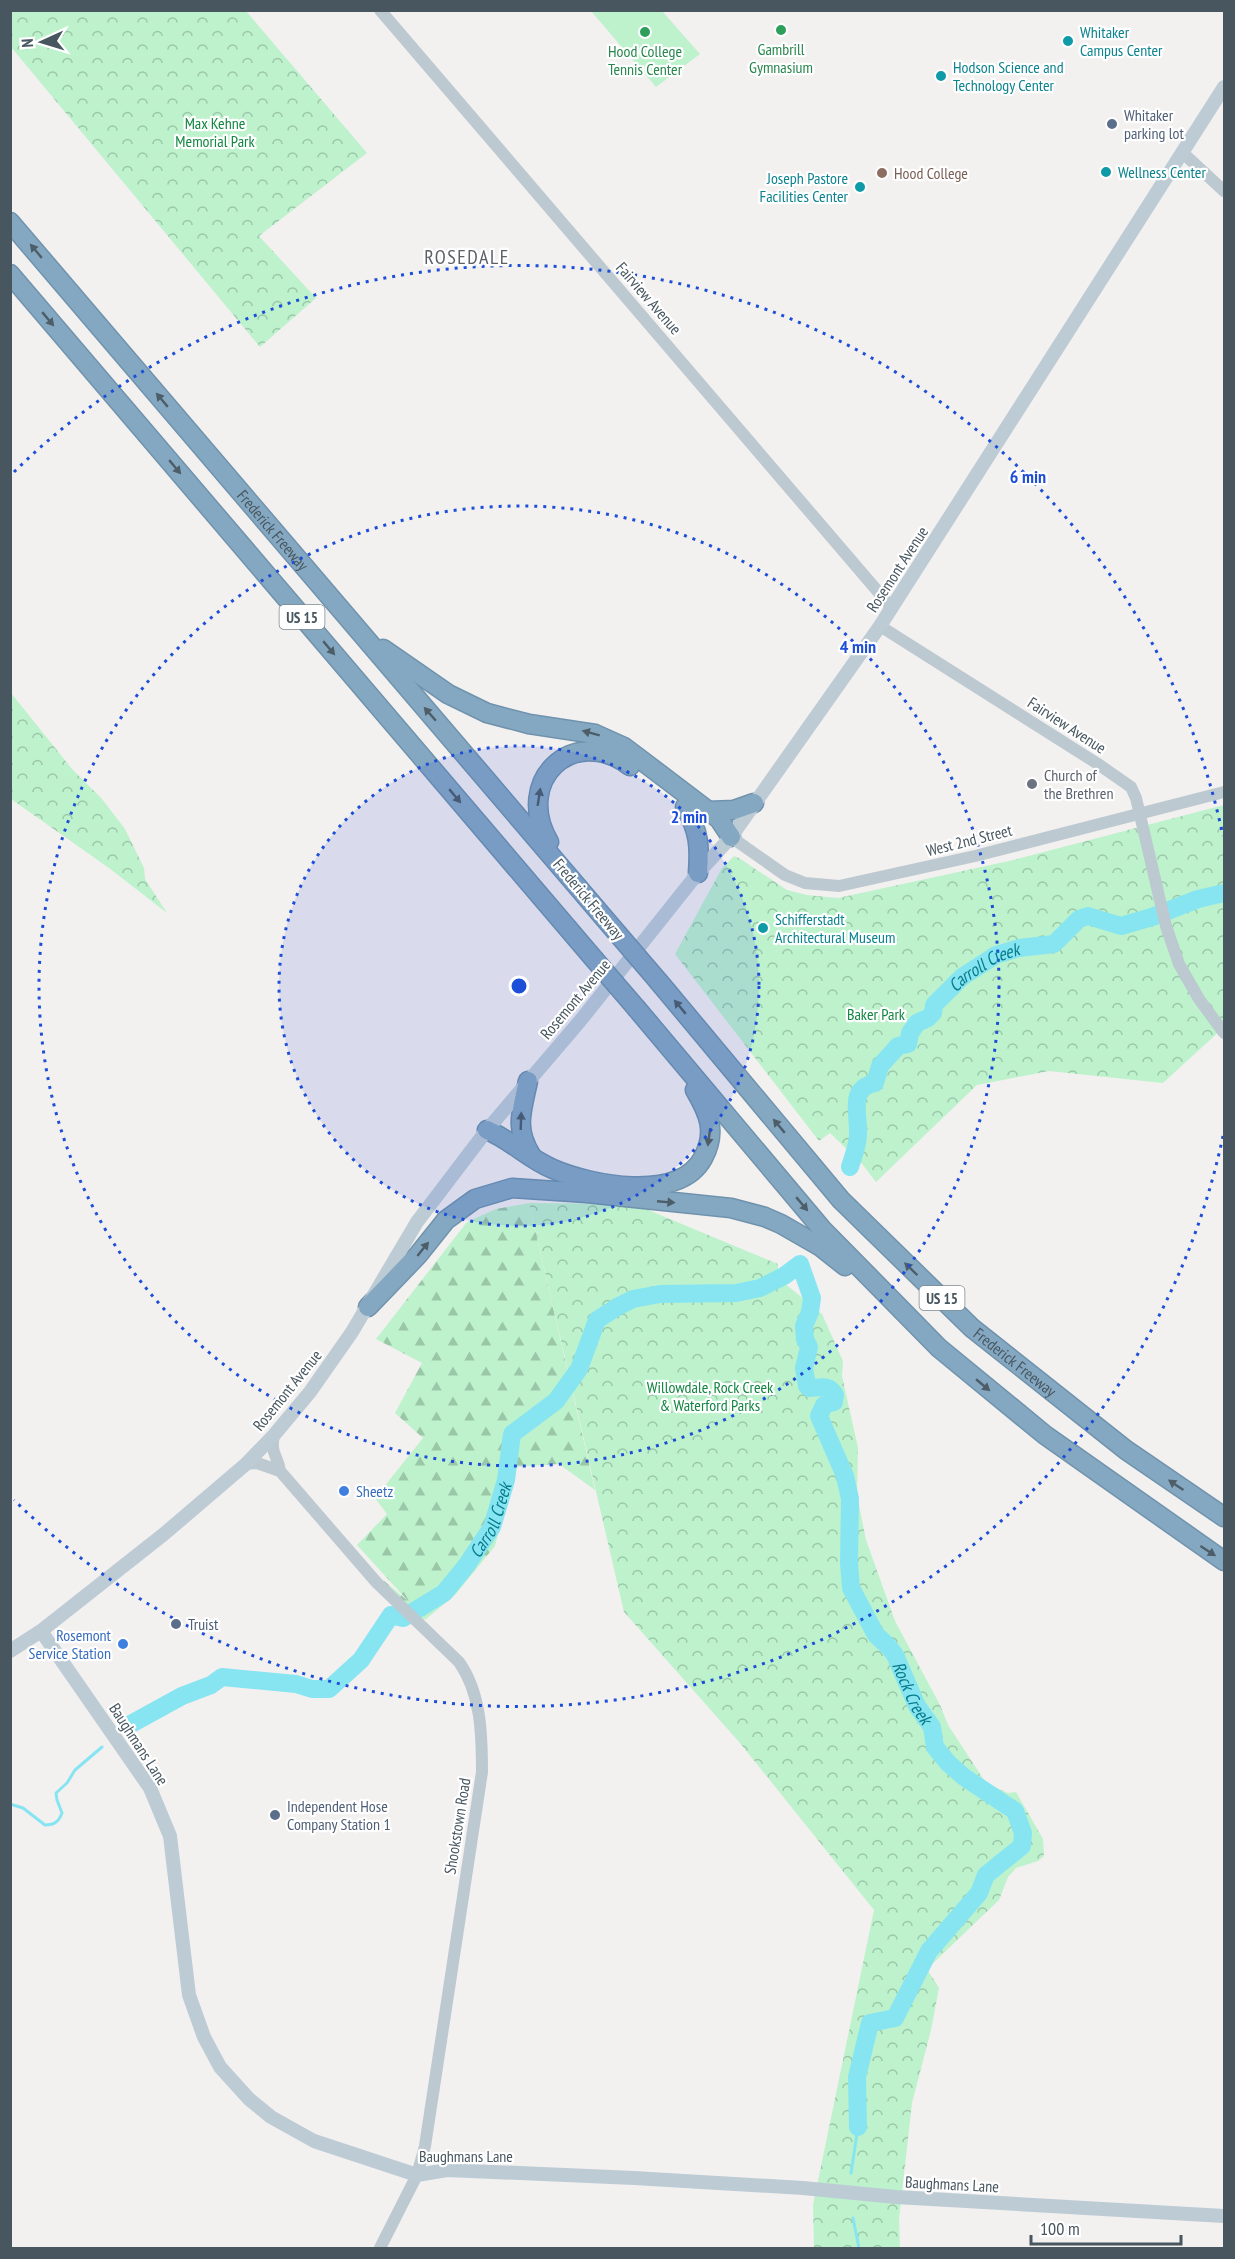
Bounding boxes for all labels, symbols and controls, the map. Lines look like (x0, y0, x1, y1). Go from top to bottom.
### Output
north arrow (12, 12, 72, 72)
place label: Whitaker Campus Center (1080, 22, 1163, 60)
marker: Gambrill Gymnasium (774, 23, 788, 37)
marker: Hood College Tennis Center (638, 25, 652, 39)
marker: Whitaker Campus Center (1061, 34, 1075, 48)
text: N (17, 38, 37, 48)
place label: Gambrill Gymnasium (749, 39, 813, 77)
place label: Hood College Tennis Center (608, 41, 683, 79)
place label: Hodson Science and Technology Center (953, 57, 1064, 95)
marker: Hodson Science and Technology Center (934, 69, 948, 83)
place label: Whitaker parking lot (1124, 105, 1184, 143)
park label: Max Kehne Memorial Park (175, 113, 255, 151)
marker: Whitaker parking lot (1105, 117, 1119, 131)
place label: Wellness Center (1118, 162, 1206, 182)
place label: Hood College (894, 163, 968, 183)
marker: Wellness Center (1099, 165, 1113, 179)
marker: Hood College (875, 166, 889, 180)
place label: Joseph Pastore Facilities Center (760, 168, 849, 206)
marker: Joseph Pastore Facilities Center (853, 180, 867, 194)
one-way arrow (29, 243, 42, 259)
district label: ROSEDALE (424, 244, 510, 270)
street label: Fairview Avenue (612, 258, 686, 338)
one-way arrow (42, 311, 55, 327)
one-way arrow (156, 393, 169, 408)
one-way arrow (168, 459, 181, 474)
text: 6 min (1010, 465, 1046, 488)
street label: Frederick Freeway (233, 486, 313, 574)
street label: Rosemont Avenue (862, 522, 932, 616)
road number: US 15 (280, 605, 324, 629)
text: 4 min (840, 635, 876, 658)
one-way arrow (322, 640, 335, 655)
street label: Fairview Avenue (1024, 692, 1110, 758)
one-way arrow (424, 706, 437, 722)
one-way arrow (582, 728, 600, 738)
place label: Church of the Brethren (1044, 765, 1113, 803)
marker: Church of the Brethren (1025, 777, 1039, 791)
one-way arrow (534, 787, 543, 806)
one-way arrow (449, 788, 462, 804)
text: 2 min (671, 805, 707, 828)
street label: West 2nd Street (924, 820, 1015, 860)
street label: Frederick Freeway (549, 854, 629, 944)
place label: Schifferstadt Architectural Museum (775, 909, 895, 947)
marker: Schifferstadt Architectural Museum (756, 921, 770, 935)
water label: Carroll Creek (943, 937, 1024, 996)
street label: Rosemont Avenue (536, 955, 614, 1043)
centre of rings (509, 976, 529, 996)
one-way arrow (675, 1000, 687, 1015)
park label: Baker Park (847, 1004, 906, 1024)
one-way arrow (516, 1112, 526, 1131)
one-way arrow (773, 1119, 786, 1134)
one-way arrow (704, 1127, 714, 1146)
one-way arrow (795, 1196, 808, 1212)
one-way arrow (657, 1197, 676, 1207)
one-way arrow (416, 1242, 428, 1257)
one-way arrow (905, 1262, 919, 1276)
road number: US 15 (920, 1286, 964, 1310)
street label: Frederick Freeway (970, 1323, 1060, 1401)
street label: Rosemont Avenue (248, 1346, 326, 1434)
park label: Willowdale, Rock Creek & Waterford Parks (647, 1377, 774, 1415)
one-way arrow (975, 1378, 990, 1391)
water label: Carroll Creek (463, 1478, 517, 1562)
one-way arrow (1168, 1479, 1184, 1490)
place label: Sheetz (356, 1481, 393, 1501)
marker: Sheetz (337, 1484, 351, 1498)
one-way arrow (1199, 1545, 1215, 1557)
place label: Truist (188, 1614, 219, 1634)
marker: Truist (169, 1617, 183, 1631)
place label: Rosemont Service Station (29, 1625, 112, 1663)
marker: Rosemont Service Station (116, 1637, 130, 1651)
water label: Rock Creek (888, 1658, 939, 1730)
street label: Baughmans Lane (105, 1699, 173, 1789)
street label: Shookstown Road (439, 1776, 475, 1876)
place label: Independent Hose Company Station 1 (287, 1796, 391, 1834)
marker: Independent Hose Company Station 1 (268, 1808, 282, 1822)
street label: Baughmans Lane (419, 2146, 513, 2166)
street label: Baughmans Lane (905, 2172, 999, 2196)
scale bar (1031, 2208, 1181, 2246)
text: 100 m (1040, 2217, 1080, 2240)

